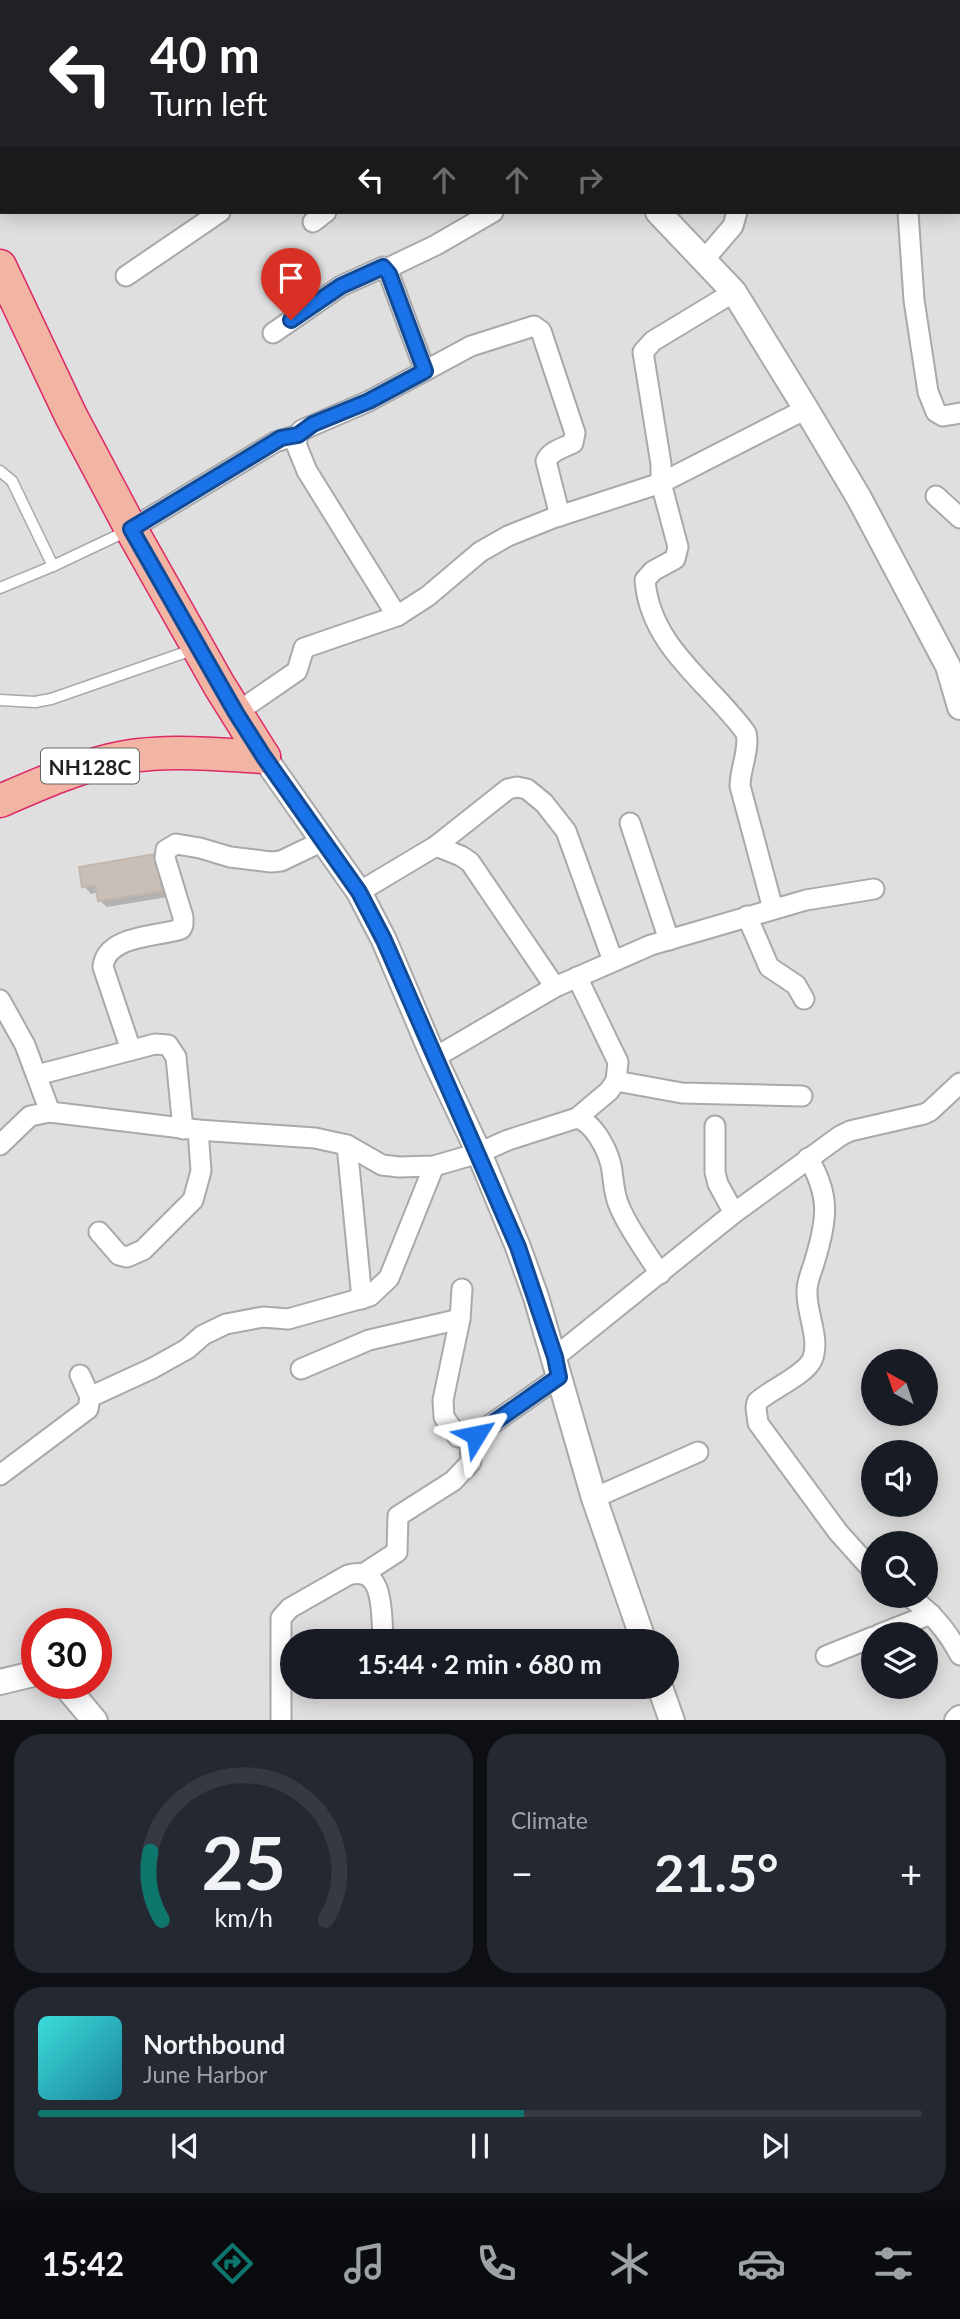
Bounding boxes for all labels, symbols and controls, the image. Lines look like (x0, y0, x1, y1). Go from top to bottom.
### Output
text: 40 m (150, 25, 260, 83)
icon: left (35, 28, 126, 119)
text: Turn left (150, 84, 267, 123)
icon: left (352, 161, 390, 199)
icon: ahead (425, 161, 463, 199)
icon: ahead (498, 161, 536, 199)
icon: right (571, 161, 609, 199)
pin (261, 248, 321, 320)
icon: arrive (272, 259, 310, 297)
road number: NH128C (41, 748, 139, 784)
north arrow (861, 1349, 938, 1426)
map controls (861, 1349, 938, 1699)
position arrow (439, 1398, 513, 1472)
button: sound (861, 1440, 938, 1517)
button: search (861, 1531, 938, 1608)
speed limit sign: 30 (21, 1608, 112, 1699)
button: layers (861, 1622, 938, 1699)
text: 15:44 · 2 min · 680 m (357, 1648, 602, 1680)
text: Climate (511, 1806, 588, 1834)
text: 25 (201, 1818, 286, 1906)
text: 21.5° (654, 1841, 779, 1903)
text: − (511, 1850, 533, 1896)
text: + (900, 1850, 922, 1896)
text: km/h (214, 1901, 273, 1931)
text: Northbound (143, 2028, 285, 2060)
text: June Harbor (143, 2060, 267, 2088)
icon: previous (166, 2127, 204, 2165)
icon: pause (461, 2127, 499, 2165)
icon: next (756, 2127, 794, 2165)
icon: directions (208, 2239, 257, 2288)
icon: music (340, 2239, 389, 2288)
icon: phone (472, 2239, 521, 2288)
icon: climate (605, 2239, 654, 2288)
icon: car (737, 2239, 786, 2288)
icon: filters (869, 2239, 918, 2288)
text: 15:42 (42, 2244, 124, 2283)

